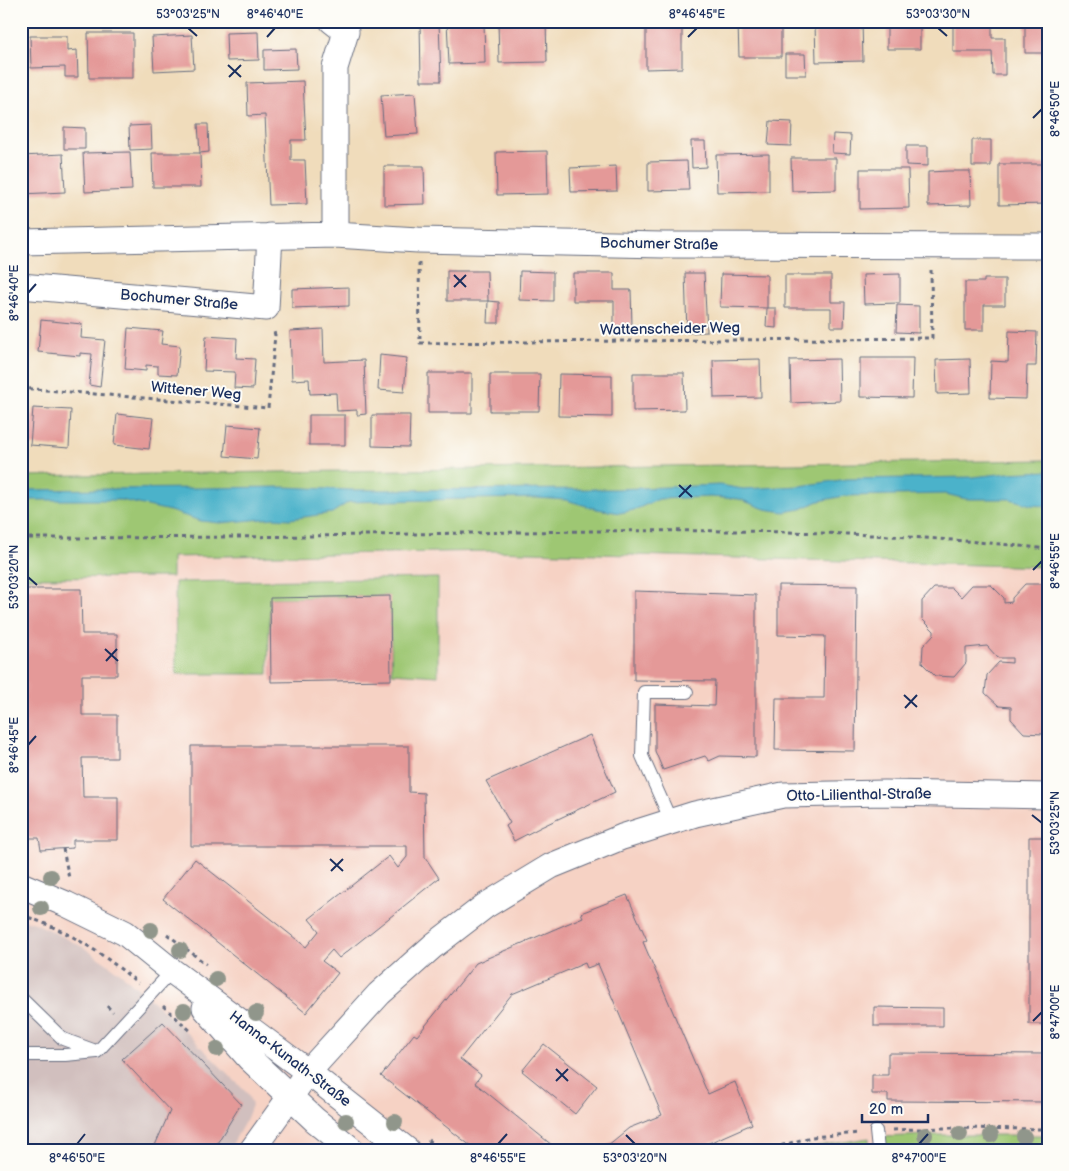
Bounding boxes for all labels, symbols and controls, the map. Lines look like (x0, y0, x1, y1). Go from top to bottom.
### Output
text: 53°03'25"N (156, 7, 220, 22)
text: 8°46'40"E (247, 7, 303, 22)
text: 8°46'45"E (669, 7, 725, 22)
text: 53°03'30"N (906, 7, 970, 22)
text: 8°46'50"E (1048, 81, 1063, 137)
street label: Bochumer Straße (600, 233, 718, 255)
text: 8°46'40"E (7, 265, 22, 321)
street label: Bochumer Straße (119, 285, 239, 315)
street label: Wattenscheider Weg (600, 318, 740, 340)
street label: Wittener Weg (150, 378, 242, 404)
text: 8°46'55"E (1048, 533, 1063, 589)
text: 53°03'20"N (7, 545, 22, 609)
text: 8°46'45"E (7, 717, 22, 773)
street label: Otto-Lilienthal-Straße (786, 784, 932, 806)
text: 53°03'25"N (1048, 791, 1063, 855)
text: 8°47'00"E (1048, 984, 1063, 1039)
street label: Hanna-Kunath-Straße (225, 1007, 355, 1111)
scale bar (862, 1091, 928, 1123)
text: 20 m (869, 1100, 903, 1119)
text: 8°46'50"E (49, 1151, 105, 1166)
text: 8°46'55"E (470, 1151, 526, 1166)
text: 53°03'20"N (603, 1151, 667, 1166)
text: 8°47'00"E (892, 1151, 947, 1166)

